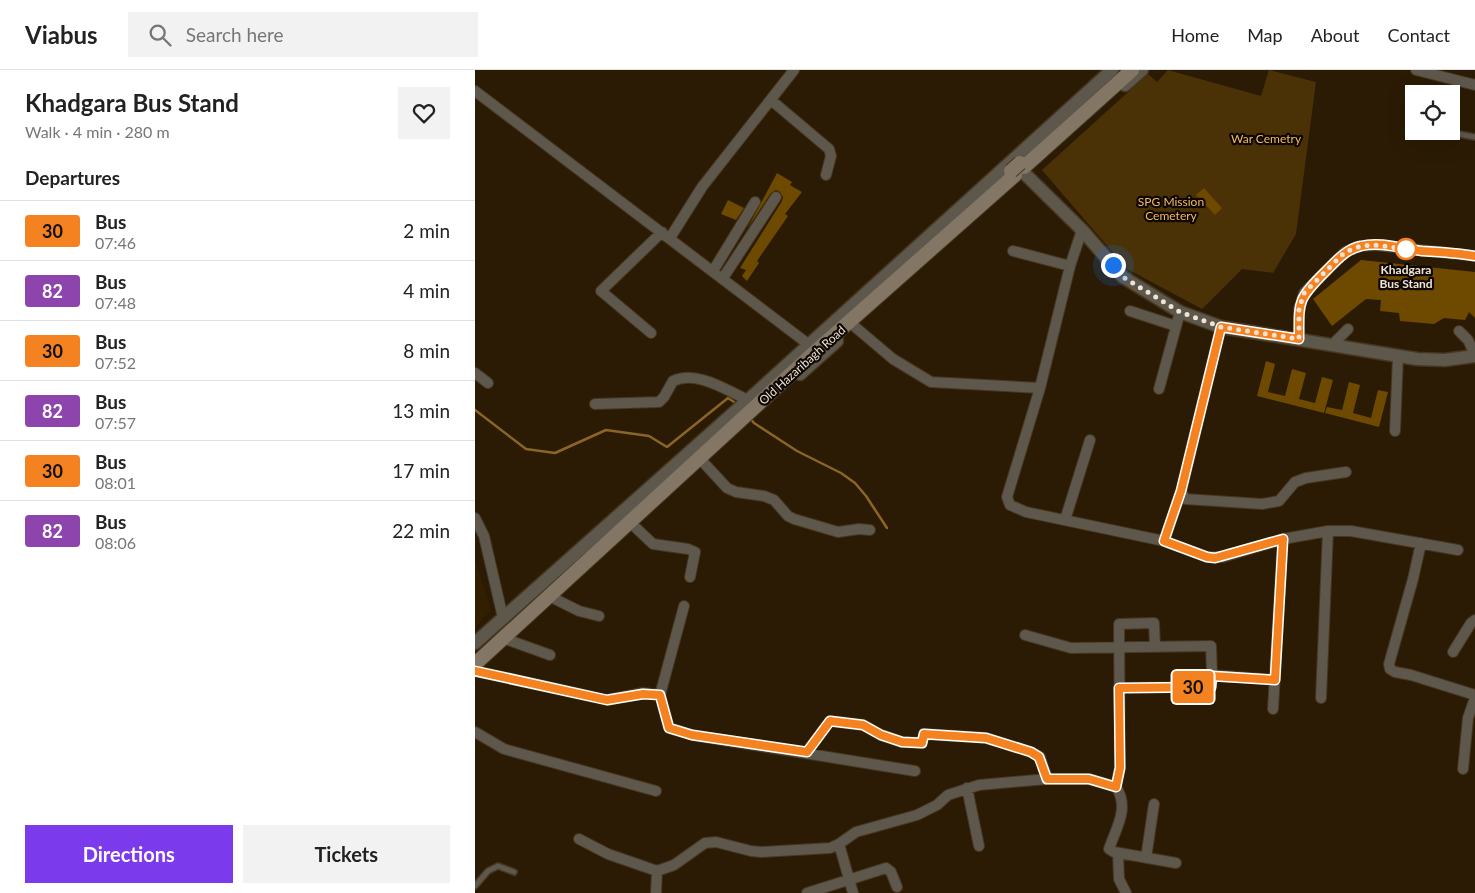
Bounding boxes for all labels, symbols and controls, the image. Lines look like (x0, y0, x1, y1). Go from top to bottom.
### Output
search box (128, 12, 478, 57)
text: Viabus (25, 20, 98, 49)
icon: search (146, 21, 174, 49)
text: Search here (186, 23, 284, 46)
text: Home (1171, 24, 1219, 46)
text: Map (1247, 24, 1283, 46)
text: About (1311, 24, 1360, 46)
text: Contact (1388, 24, 1450, 46)
map controls (1405, 85, 1460, 140)
button: locate (1405, 85, 1460, 140)
button: heart (398, 87, 450, 139)
text: Khadgara Bus Stand (25, 88, 239, 117)
text: Walk · 4 min · 280 m (25, 122, 170, 141)
park label: War Cemetry (1231, 131, 1302, 146)
text: Departures (25, 166, 120, 189)
park label: SPG Mission Cemetery (1138, 194, 1204, 223)
text: Bus (95, 210, 126, 233)
text: 2 min (403, 219, 450, 242)
text: 30 (42, 220, 63, 242)
text: 07:46 (95, 233, 136, 252)
marker: Khadgara Bus Stand (1395, 238, 1417, 260)
your location (1101, 253, 1126, 278)
place label: Khadgara Bus Stand (1379, 262, 1433, 291)
text: Bus (95, 270, 126, 293)
text: 4 min (403, 279, 450, 302)
text: 82 (42, 280, 63, 302)
text: 07:48 (95, 293, 136, 312)
street label: Old Hazaribagh Road (756, 322, 848, 408)
text: Bus (95, 330, 126, 353)
text: 8 min (403, 339, 450, 362)
text: 30 (42, 340, 63, 362)
text: 07:52 (95, 353, 136, 372)
text: Bus (95, 390, 126, 413)
text: 13 min (392, 399, 450, 422)
text: 82 (42, 400, 63, 422)
text: 07:57 (95, 413, 136, 432)
text: Bus (95, 450, 126, 473)
text: 17 min (392, 459, 450, 482)
text: 30 (42, 460, 63, 482)
text: 08:01 (95, 473, 136, 492)
text: Bus (95, 510, 126, 533)
text: 22 min (392, 519, 450, 542)
text: 82 (42, 520, 63, 542)
text: 08:06 (95, 533, 136, 552)
line badge: 30 (1171, 671, 1215, 703)
text: 30 (1183, 676, 1203, 698)
button: Directions (25, 825, 233, 883)
button: Tickets (243, 825, 450, 883)

